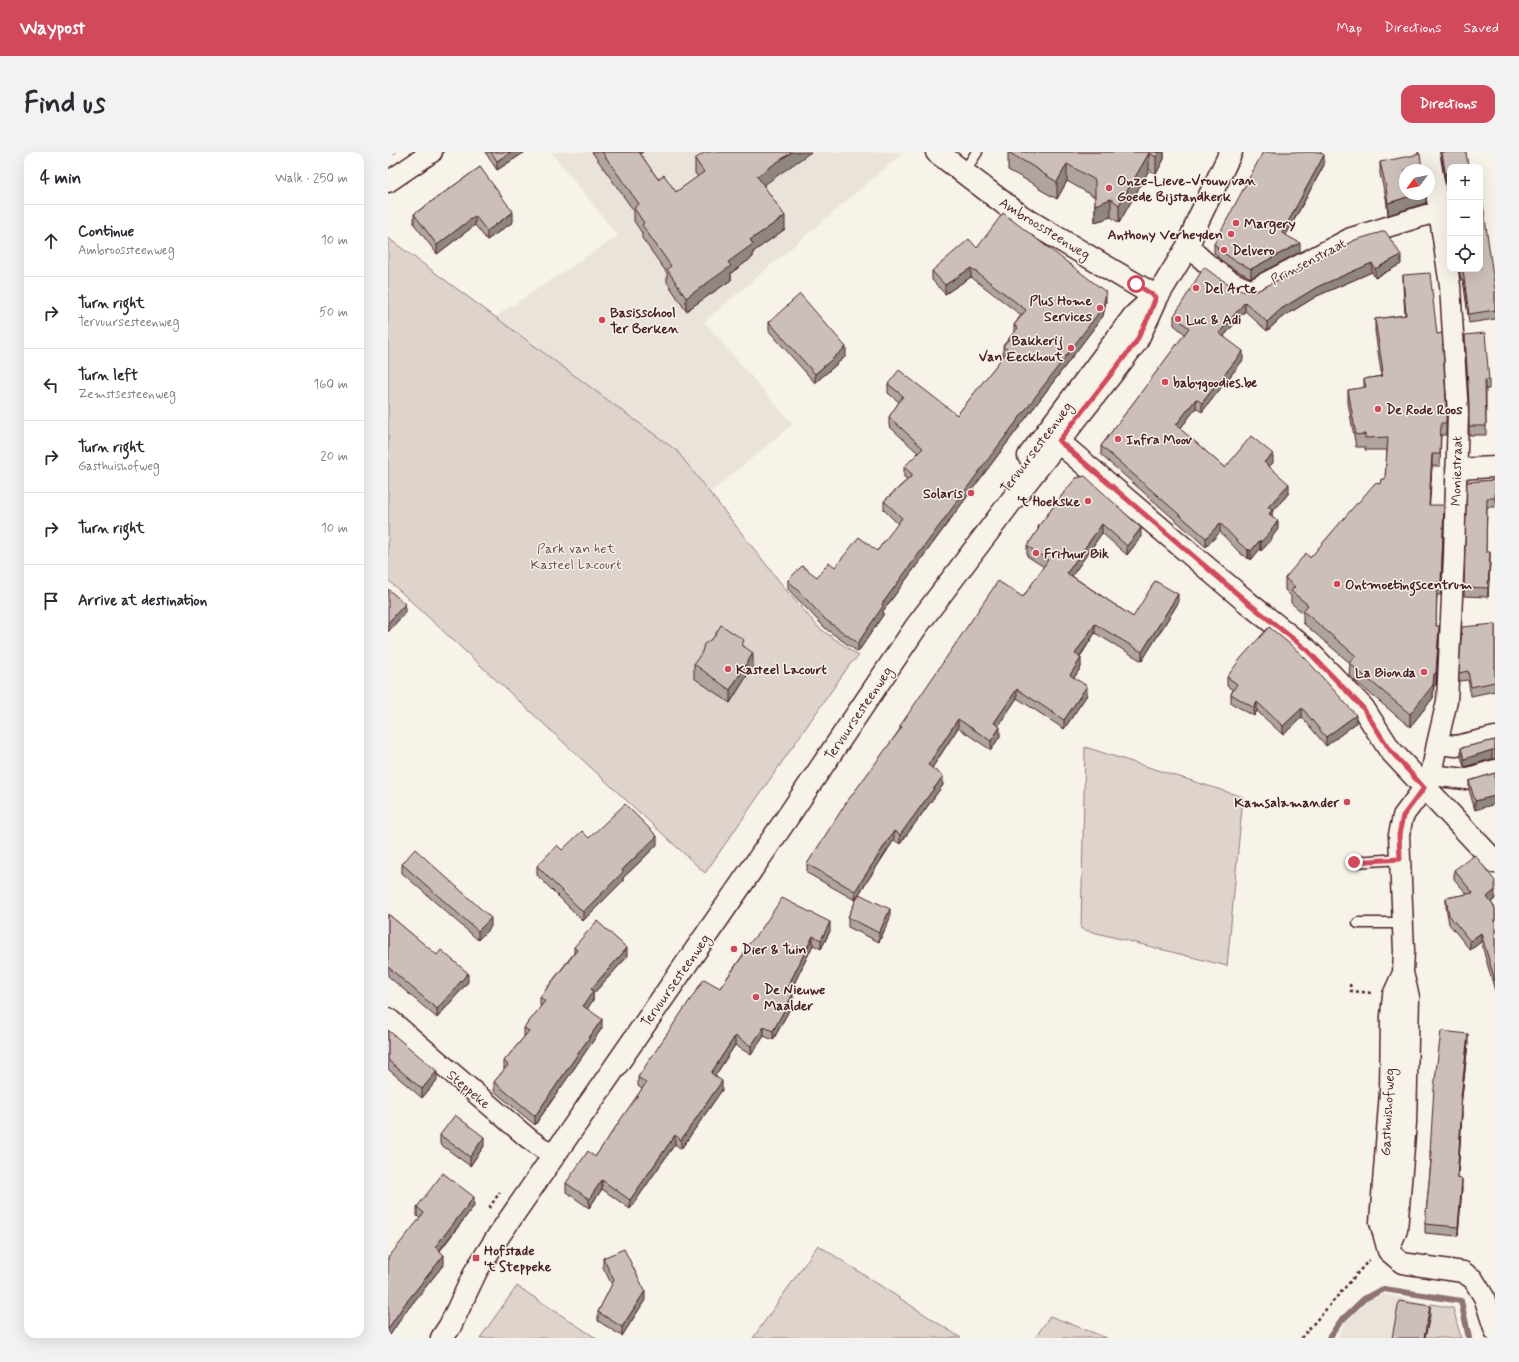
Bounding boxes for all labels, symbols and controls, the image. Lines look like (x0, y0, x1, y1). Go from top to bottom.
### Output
text: Waypost (20, 16, 85, 41)
text: Map (1336, 19, 1362, 37)
text: Directions (1384, 19, 1442, 37)
text: Saved (1464, 19, 1499, 37)
button: Directions (1401, 85, 1495, 123)
text: Find us (24, 86, 105, 123)
north arrow (1399, 164, 1435, 200)
map controls (1447, 164, 1483, 272)
button: + (1447, 164, 1483, 200)
text: 4 min (40, 167, 81, 189)
text: Walk · 250 m (275, 170, 348, 187)
place label: Onze-Lieve-Vrouw van Goede Bijstandkerk (1117, 172, 1257, 206)
marker: Onze-Lieve-Vrouw van Goede Bijstandkerk (1104, 183, 1114, 193)
street label: Ambroossteenweg (995, 194, 1093, 265)
button: − (1447, 200, 1483, 236)
place label: Margery (1244, 215, 1296, 235)
marker: Margery (1231, 218, 1241, 228)
text: Continue (78, 222, 134, 242)
place label: Anthony Verheyden (1108, 226, 1223, 244)
marker: Anthony Verheyden (1226, 229, 1236, 239)
icon: ahead (40, 230, 62, 252)
text: 10 m (321, 232, 348, 249)
street label: Prinsenstraat (1268, 234, 1349, 289)
button: locate (1447, 236, 1483, 272)
text: Ambroossteenweg (78, 242, 175, 259)
place label: Delvero (1232, 242, 1275, 260)
marker: Delvero (1219, 245, 1229, 255)
route start (1127, 275, 1145, 293)
place label: Del Arte (1204, 280, 1257, 298)
marker: Del Arte (1191, 283, 1201, 293)
place label: Plus Home Services (1030, 292, 1093, 326)
text: Turn right (78, 294, 145, 314)
icon: right (40, 302, 62, 324)
marker: Plus Home Services (1095, 303, 1105, 313)
text: 50 m (319, 304, 348, 321)
place label: Basisschool Ter Berken (610, 304, 680, 338)
place label: Luc & Adi (1186, 311, 1241, 329)
text: Tervuursesteenweg (78, 314, 180, 331)
marker: Luc & Adi (1173, 314, 1183, 324)
marker: Basisschool Ter Berken (597, 315, 607, 325)
place label: Bakkerij Van Eeckhout (979, 332, 1064, 366)
marker: Bakkerij Van Eeckhout (1066, 343, 1076, 353)
text: Turn left (78, 366, 138, 386)
icon: left (40, 374, 62, 396)
place label: babygoodies.be (1173, 374, 1258, 393)
text: 160 m (313, 376, 348, 393)
marker: babygoodies.be (1160, 377, 1170, 387)
text: Zemstsesteenweg (78, 386, 176, 403)
street label: Tervuursesteenweg (997, 399, 1078, 497)
place label: De Rode Roos (1386, 401, 1463, 419)
marker: De Rode Roos (1373, 404, 1383, 414)
place label: Infra Moov (1126, 431, 1192, 449)
marker: Infra Moov (1113, 434, 1123, 444)
street label: Moniestraat (1447, 436, 1467, 506)
text: Turn right (78, 438, 145, 458)
icon: right (40, 446, 62, 468)
text: 20 m (320, 448, 348, 465)
text: Gasthuishofweg (78, 458, 160, 475)
place label: Solaris (923, 485, 964, 503)
marker: Solaris (966, 488, 976, 498)
place label: 't Hoekske (1017, 493, 1080, 511)
marker: 't Hoekske (1083, 496, 1093, 506)
icon: right (40, 518, 62, 540)
text: Turn right (78, 519, 145, 539)
text: 10 m (321, 520, 348, 537)
park label: Park van het Kasteel Lacourt (531, 540, 621, 574)
place label: Frituur Bik (1044, 545, 1109, 563)
marker: Frituur Bik (1031, 548, 1041, 558)
place label: Ontmoetingscentrum (1345, 576, 1472, 597)
marker: Ontmoetingscentrum (1332, 579, 1342, 589)
icon: arrive (40, 590, 62, 612)
text: Arrive at destination (78, 591, 207, 611)
place label: Kasteel Lacourt (736, 661, 828, 679)
street label: Tervuursesteenweg (821, 663, 898, 764)
marker: Kasteel Lacourt (723, 664, 733, 674)
place label: La Bionda (1355, 664, 1416, 682)
marker: La Bionda (1419, 667, 1429, 677)
place label: Kamsalamander (1234, 794, 1340, 812)
marker: Kamsalamander (1342, 797, 1352, 807)
route end (1345, 853, 1363, 871)
street label: Tervuursesteenweg (637, 931, 715, 1031)
place label: Dier & Tuin (742, 941, 807, 959)
marker: Dier & Tuin (729, 944, 739, 954)
place label: De Nieuwe Maalder (764, 981, 825, 1015)
marker: De Nieuwe Maalder (751, 992, 761, 1002)
street label: Steppeke (443, 1066, 494, 1114)
street label: Gasthuishofweg (1377, 1068, 1400, 1157)
place label: Hofstade 't Steppeke (484, 1242, 552, 1276)
marker: Hofstade 't Steppeke (471, 1253, 481, 1263)

